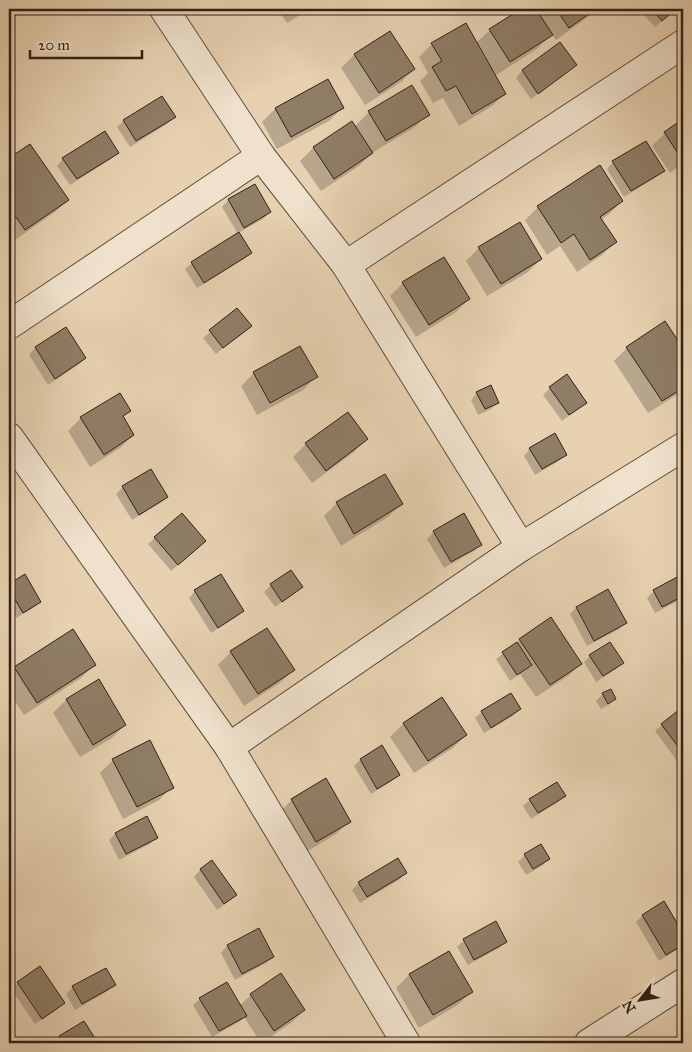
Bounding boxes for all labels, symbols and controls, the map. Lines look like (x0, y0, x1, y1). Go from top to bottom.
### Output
scale bar (30, 28, 142, 60)
text: 20 m (38, 36, 70, 54)
north arrow (614, 974, 664, 1024)
text: N (619, 997, 640, 1016)

